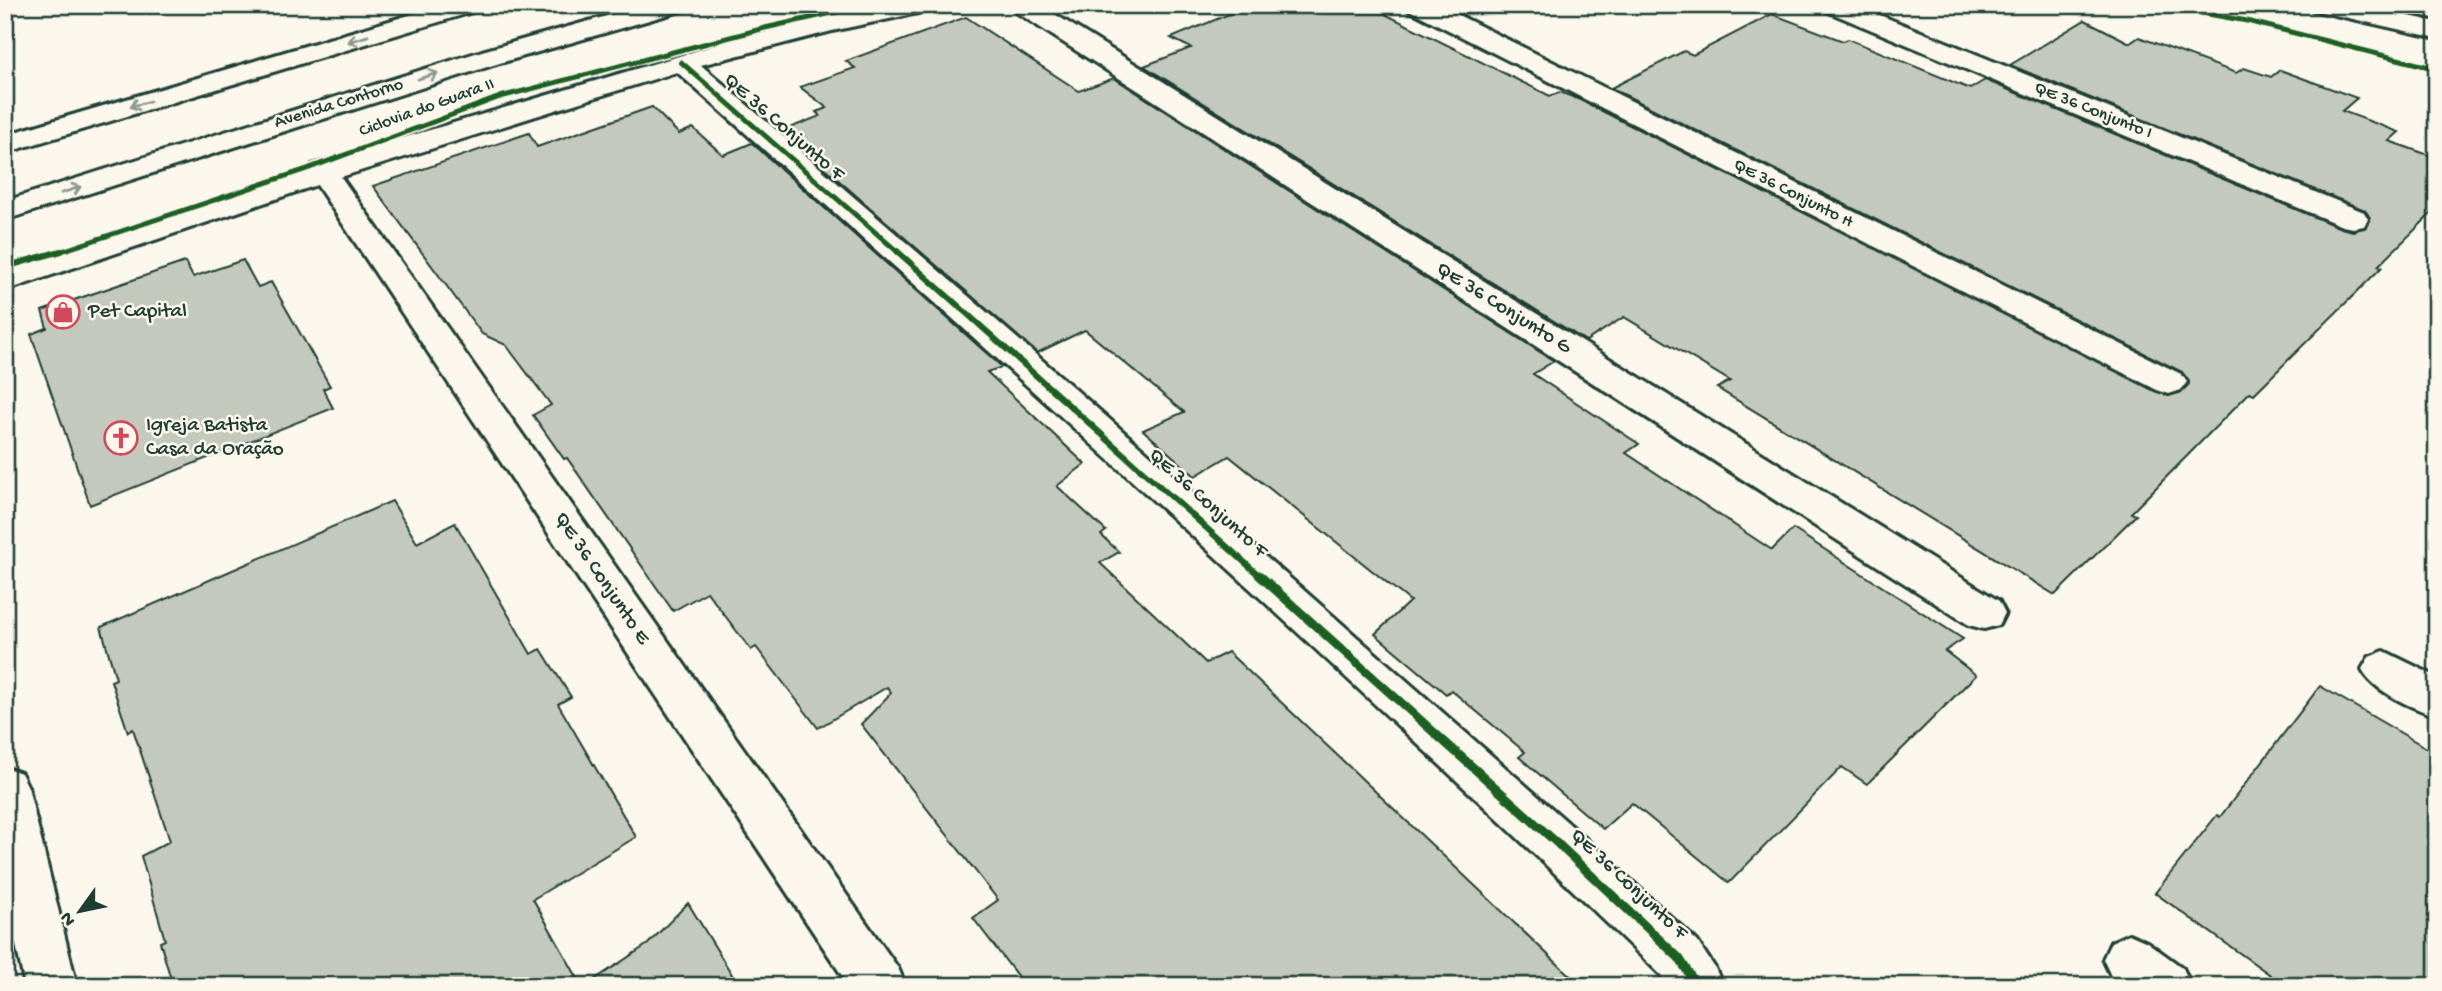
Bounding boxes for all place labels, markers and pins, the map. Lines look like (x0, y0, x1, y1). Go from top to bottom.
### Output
shop icon: Pet Capital (44, 293, 82, 331)
place label: Pet Capital (87, 300, 187, 325)
place label: Igreja Batista Casa da Oração (146, 414, 284, 463)
church icon: Igreja Batista Casa da Oração (102, 419, 140, 457)

